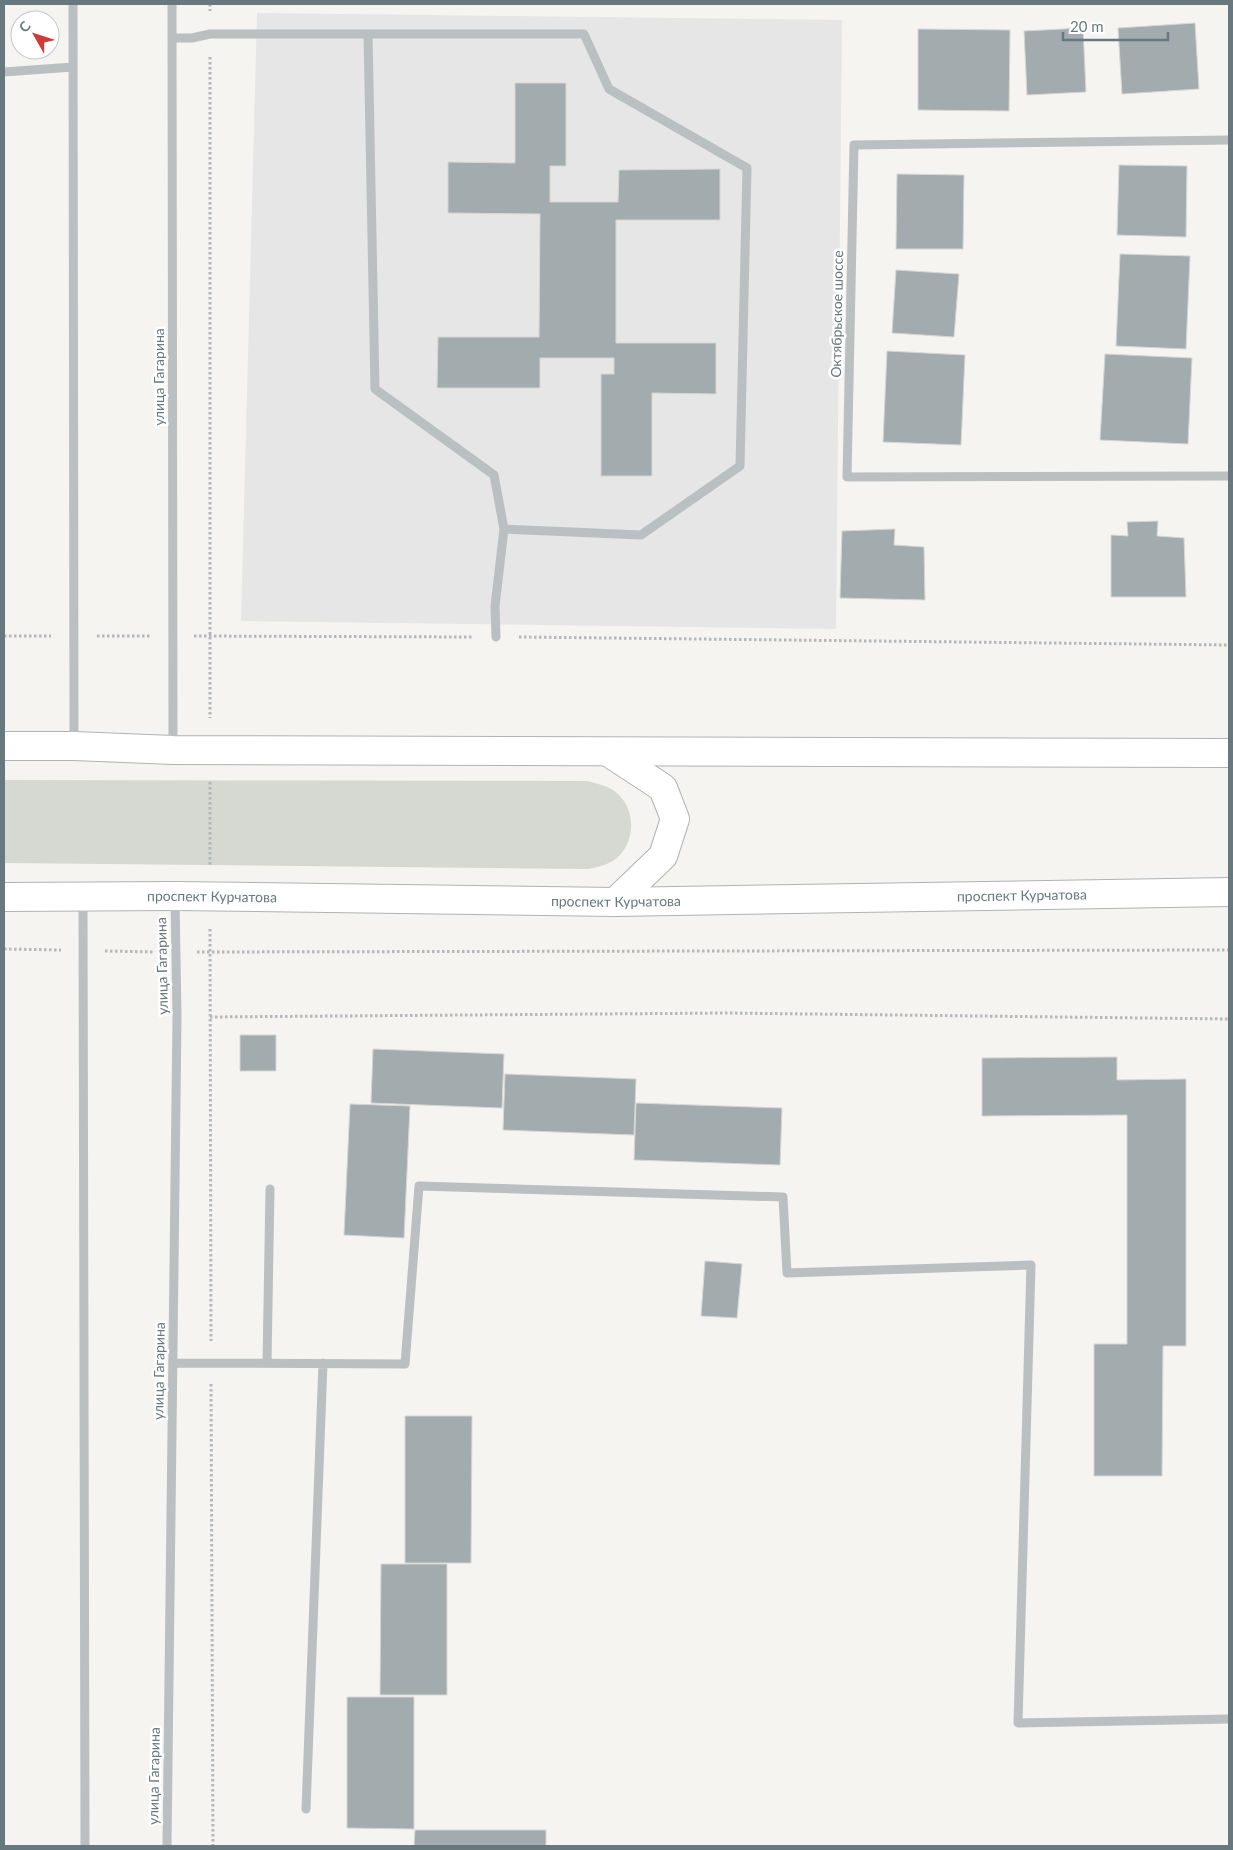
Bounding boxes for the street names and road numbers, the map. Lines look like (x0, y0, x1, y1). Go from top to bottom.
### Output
street label: Октябрьское шоссе (827, 250, 846, 378)
street label: улица Гагарина (150, 328, 167, 426)
street label: проспект Курчатова (957, 885, 1087, 904)
street label: проспект Курчатова (147, 887, 277, 905)
street label: проспект Курчатова (551, 892, 681, 910)
street label: улица Гагарина (152, 917, 171, 1015)
street label: улица Гагарина (149, 1322, 168, 1420)
street label: улица Гагарина (144, 1727, 163, 1825)

